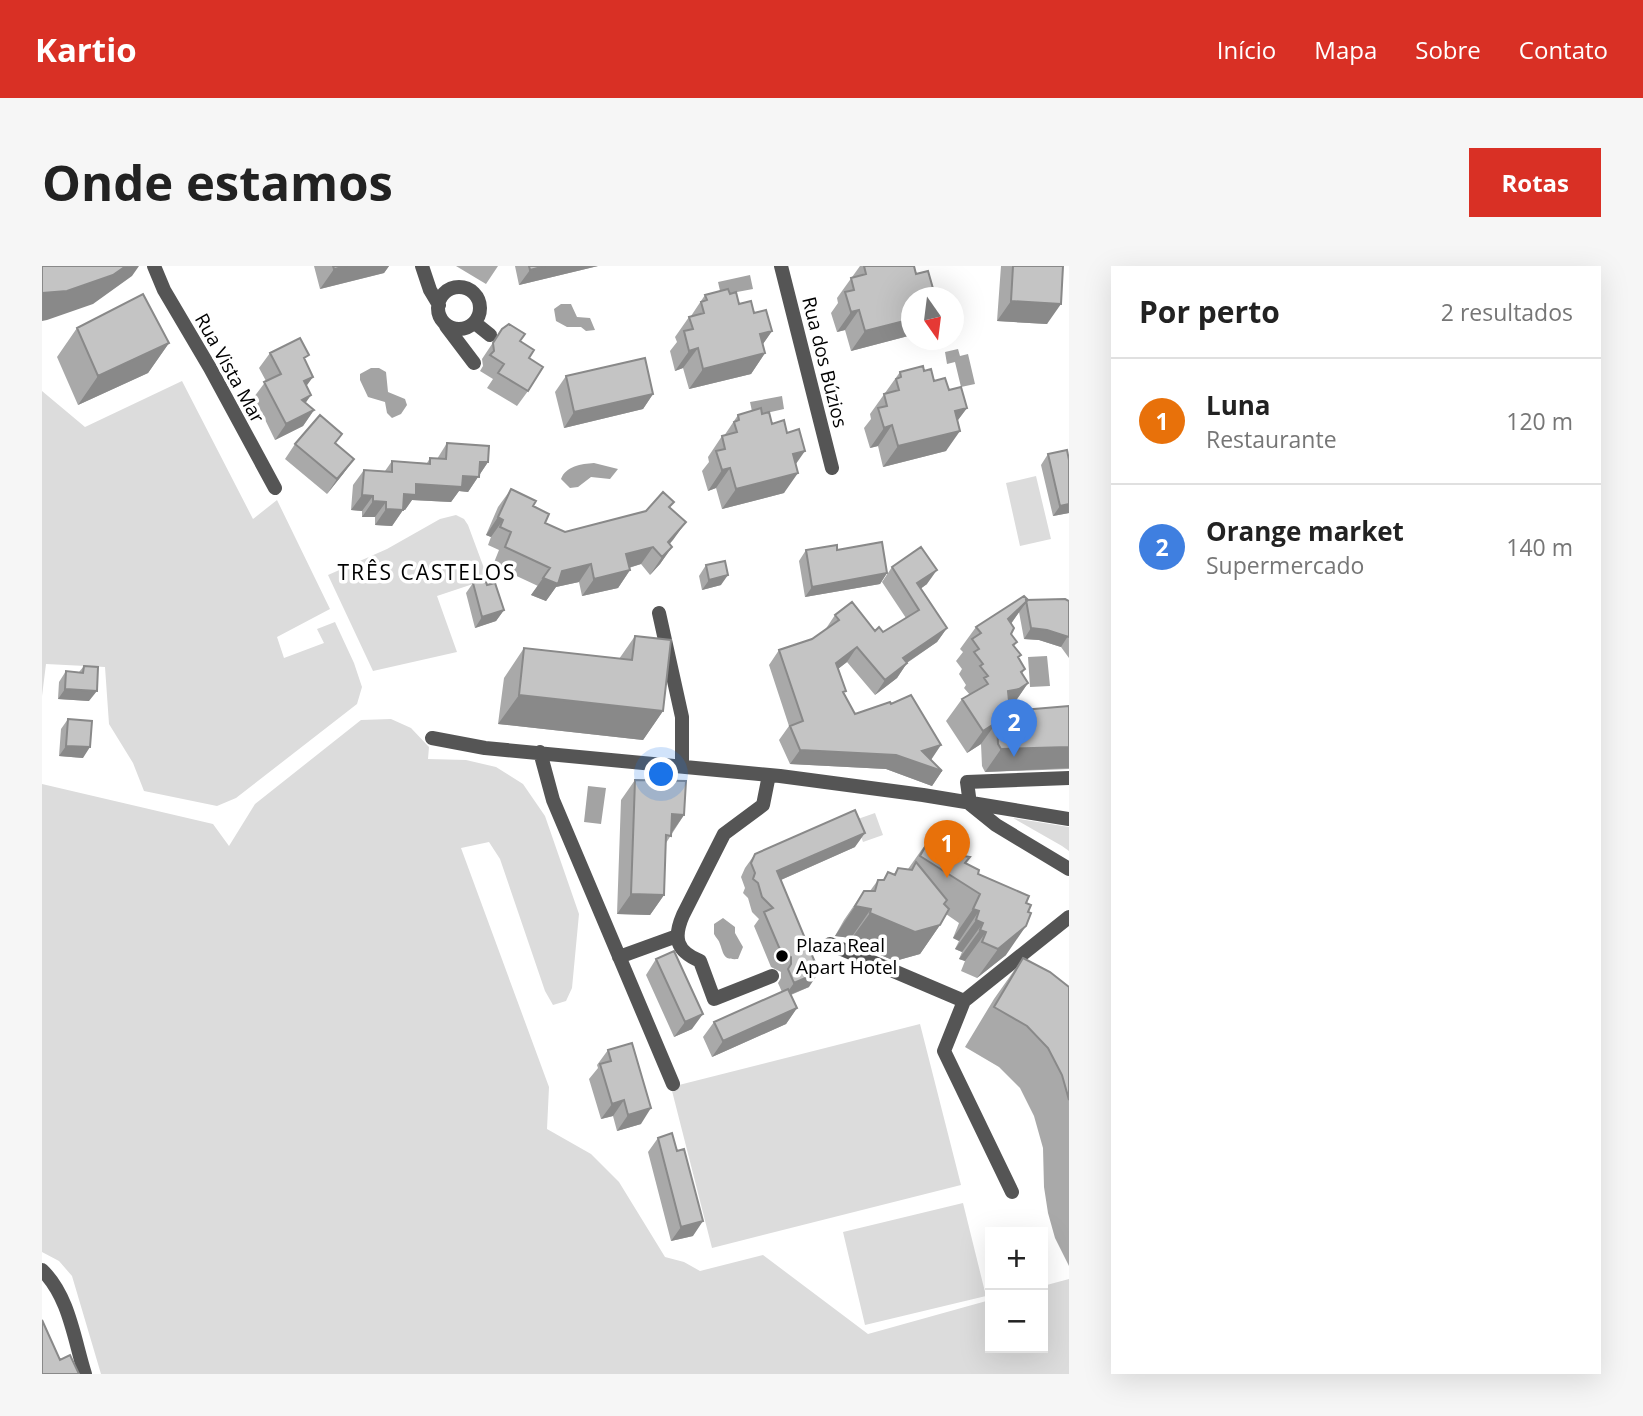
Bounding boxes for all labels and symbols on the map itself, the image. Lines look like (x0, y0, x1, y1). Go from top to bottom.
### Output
north arrow (901, 287, 964, 350)
street label: Rua dos Búzios (796, 294, 854, 430)
street label: Rua Vista Mar (189, 308, 271, 428)
district label: TRÊS CASTELOS (337, 558, 517, 586)
pin: 2 (991, 699, 1037, 757)
your location (644, 757, 678, 791)
pin: 1 (924, 820, 970, 878)
place label: Plaza Real Apart Hotel (796, 932, 897, 980)
marker: Plaza Real Apart Hotel (774, 948, 790, 964)

